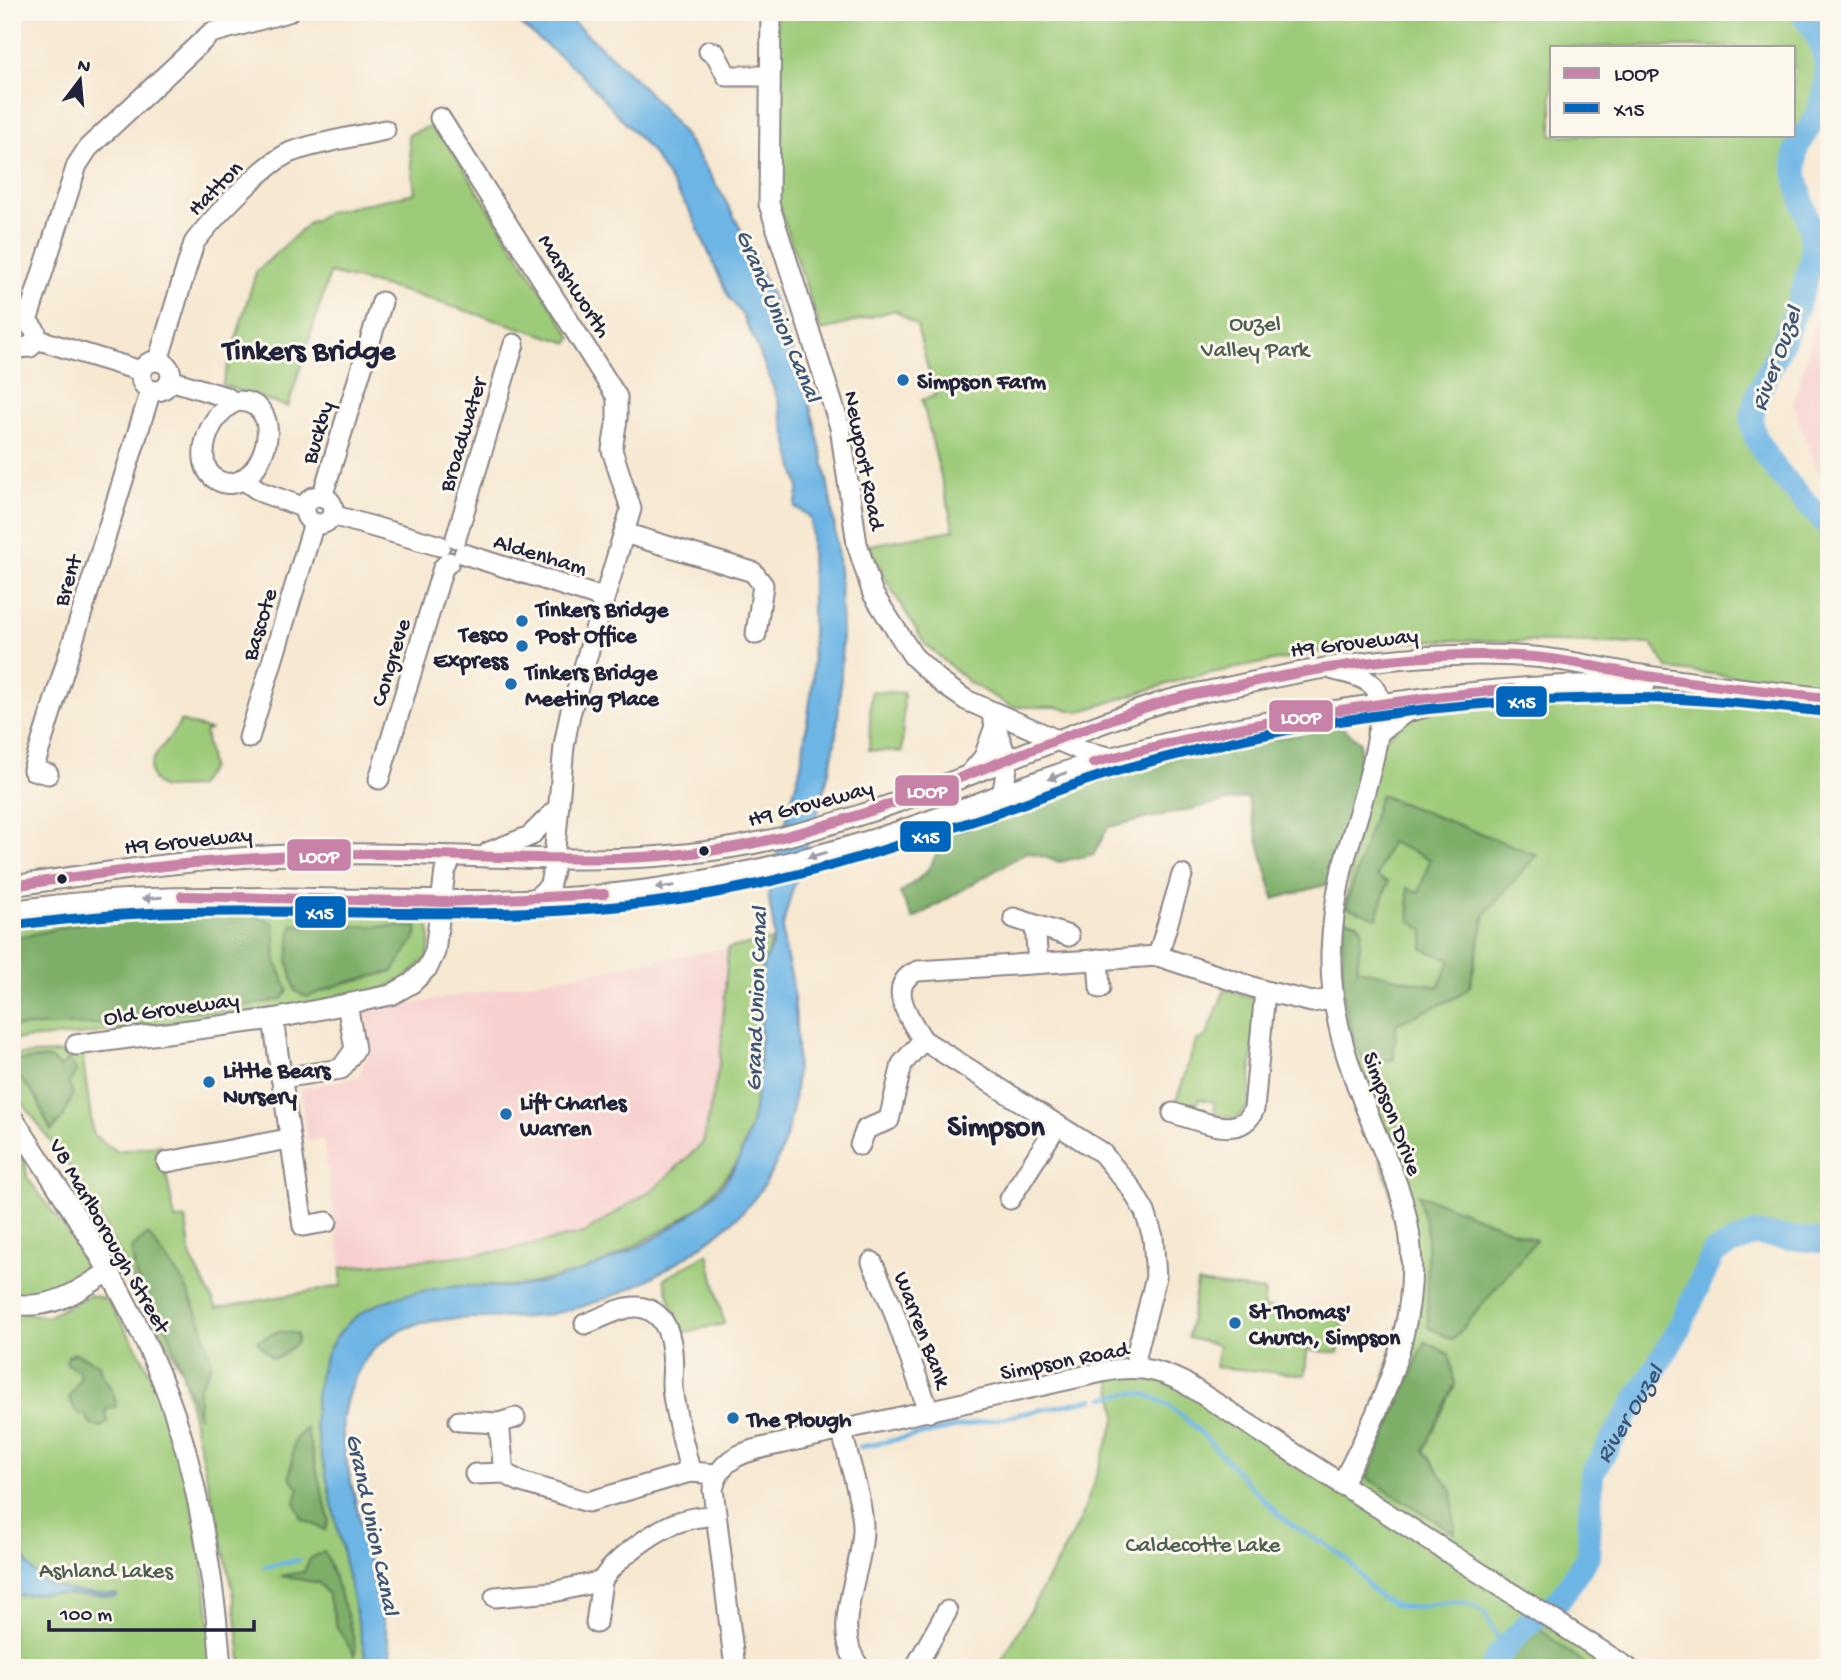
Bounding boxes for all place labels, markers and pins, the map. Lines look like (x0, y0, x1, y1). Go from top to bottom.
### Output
place label: Simpson Farm (917, 370, 1047, 397)
marker: Simpson Farm (895, 372, 911, 388)
place label: Tinkers Bridge Post Office (534, 598, 669, 651)
marker: Tinkers Bridge Post Office (514, 613, 530, 629)
place label: Tesco Express (433, 623, 510, 676)
marker: Tesco Express (514, 638, 530, 654)
place label: Tinkers Bridge Meeting Place (523, 661, 660, 714)
marker: Tinkers Bridge Meeting Place (503, 676, 519, 692)
unlabelled marker (697, 844, 711, 858)
unlabelled marker (55, 872, 69, 886)
place label: Little Bears Nursery (223, 1059, 332, 1112)
marker: Little Bears Nursery (201, 1074, 217, 1090)
place label: Lift Charles Warren (519, 1091, 628, 1144)
marker: Lift Charles Warren (498, 1106, 514, 1122)
place label: St Thomas' Church, Simpson (1249, 1300, 1401, 1353)
marker: St Thomas' Church, Simpson (1227, 1315, 1243, 1331)
place label: The Plough (745, 1408, 852, 1435)
marker: The Plough (725, 1410, 741, 1426)

